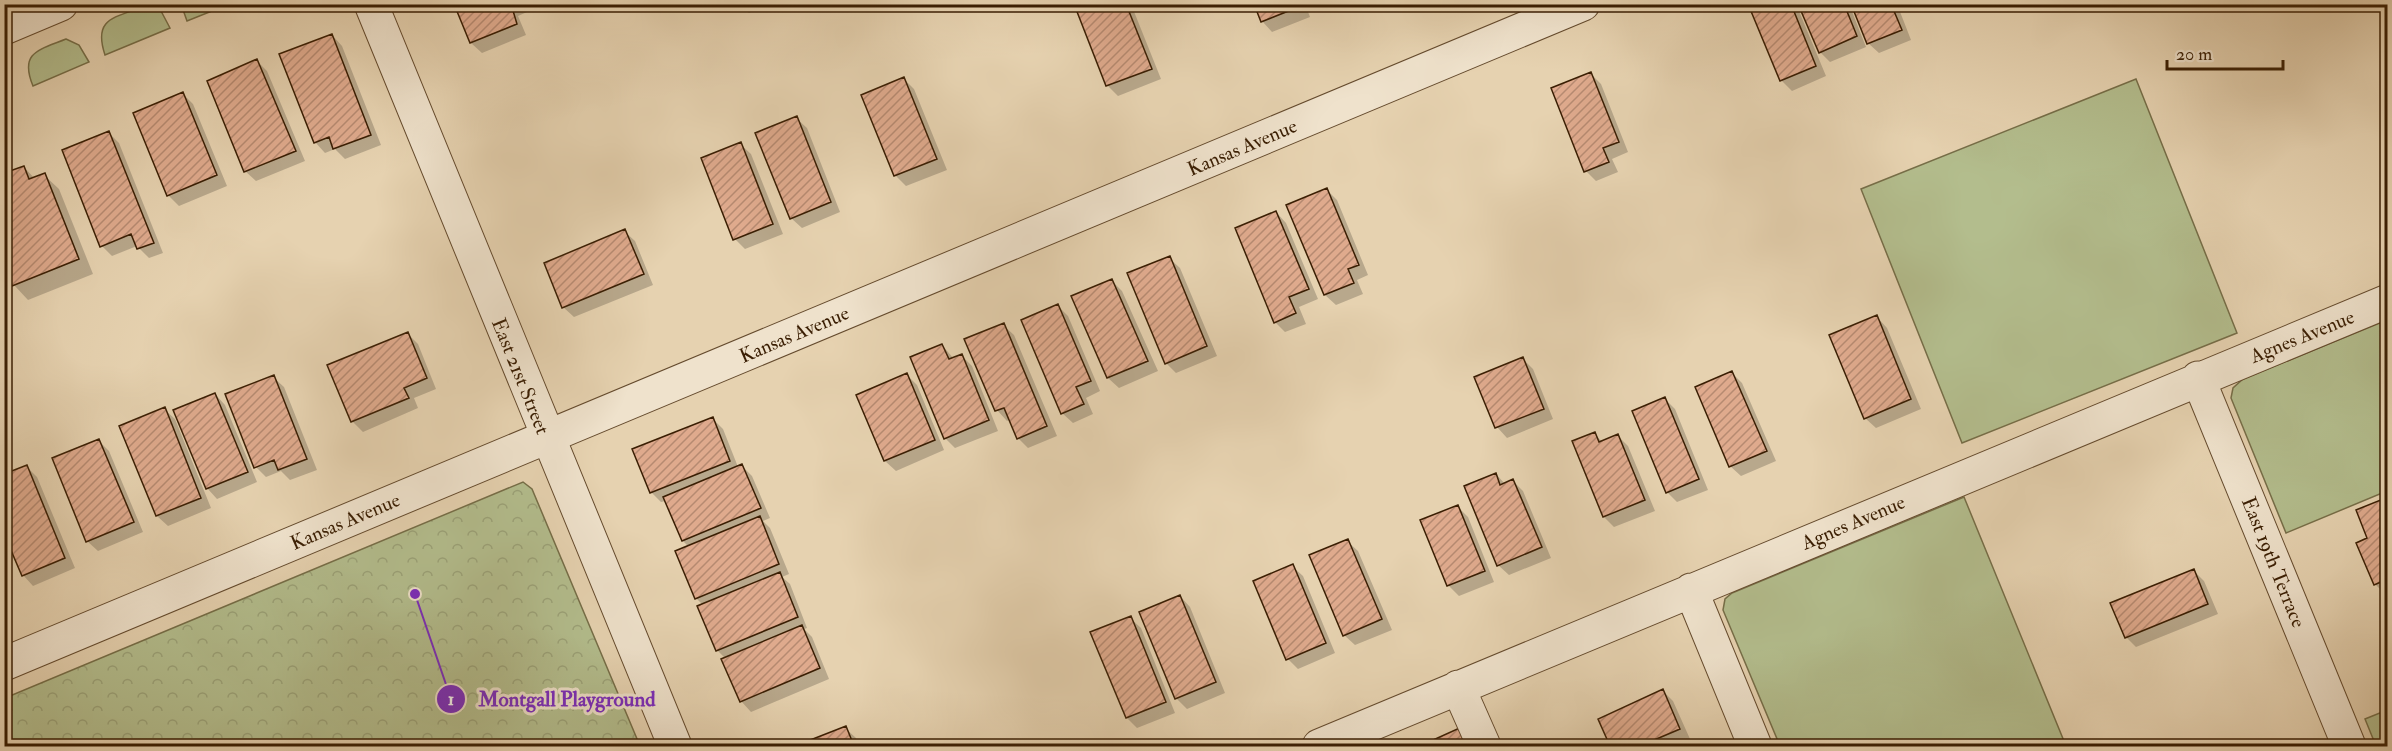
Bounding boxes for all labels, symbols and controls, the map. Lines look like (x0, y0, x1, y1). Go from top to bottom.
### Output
scale bar (2167, 33, 2282, 71)
text: 20 m (2176, 43, 2212, 66)
street label: Kansas Avenue (1184, 113, 1301, 182)
street label: Kansas Avenue (736, 300, 853, 369)
street label: Agnes Avenue (2245, 304, 2358, 369)
street label: East 21st Street (486, 314, 555, 438)
street label: Kansas Avenue (287, 487, 404, 556)
street label: Agnes Avenue (1797, 489, 1909, 556)
street label: East 19th Terrace (2236, 493, 2311, 631)
callout: Montgall Playground (436, 679, 667, 718)
text: Montgall Playground (478, 686, 656, 713)
text: 1 (448, 688, 454, 711)

